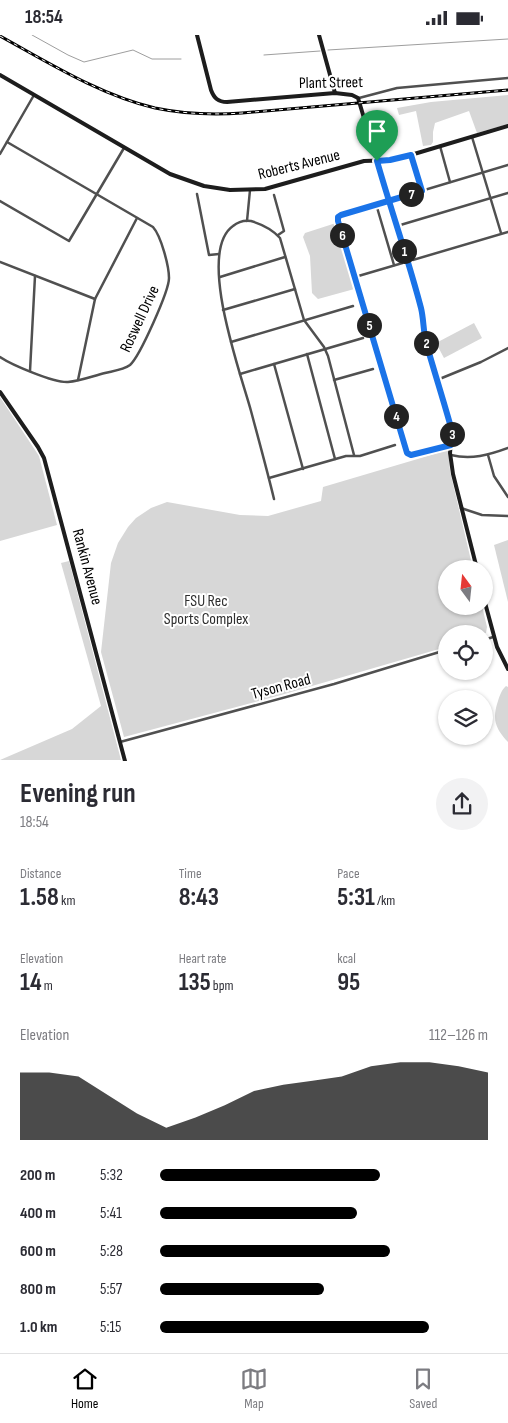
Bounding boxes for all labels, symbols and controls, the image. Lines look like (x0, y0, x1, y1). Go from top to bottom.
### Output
text: 18:54 (25, 6, 63, 29)
street label: Plant Street (299, 73, 363, 93)
pin (356, 110, 398, 161)
icon: arrive (363, 117, 391, 145)
street label: Roberts Avenue (256, 146, 342, 184)
pin: 7 (398, 181, 424, 207)
text: 7 (408, 186, 415, 203)
pin: 6 (330, 223, 354, 247)
text: 6 (339, 227, 346, 244)
pin: 1 (392, 239, 416, 263)
text: 1 (402, 243, 407, 260)
street label: Roswell Drive (116, 283, 164, 355)
pin: 5 (356, 313, 382, 337)
text: 5 (366, 317, 373, 334)
pin: 2 (414, 331, 438, 355)
text: 2 (423, 335, 430, 352)
pin: 4 (384, 403, 408, 429)
text: 4 (393, 408, 400, 425)
pin: 3 (440, 421, 464, 447)
text: 3 (449, 426, 456, 443)
street label: Rankin Avenue (68, 527, 106, 607)
north arrow (438, 560, 492, 615)
map controls (438, 560, 493, 745)
park label: FSU Rec Sports Complex (164, 592, 248, 629)
button: locate (438, 625, 493, 680)
street label: Tyson Road (249, 670, 313, 704)
button: layers (438, 690, 493, 745)
text: Evening run (20, 777, 136, 810)
button: share (436, 778, 488, 830)
text: 18:54 (20, 813, 49, 832)
text: Distance (20, 865, 61, 882)
text: Time (179, 865, 202, 882)
text: Pace (337, 865, 360, 882)
text: 1.58 (20, 882, 59, 913)
text: 8:43 (179, 882, 219, 913)
text: 5:31 (337, 882, 375, 913)
text: km (59, 892, 75, 909)
text: /km (375, 892, 395, 909)
text: Elevation (20, 950, 63, 967)
text: Heart rate (179, 950, 226, 967)
text: kcal (337, 950, 356, 967)
text: 14 (20, 967, 42, 998)
text: 135 (179, 967, 211, 998)
text: 95 (337, 967, 360, 998)
text: m (42, 977, 53, 994)
text: bpm (211, 977, 233, 994)
text: Elevation (20, 1026, 69, 1045)
text: 112–126 m (429, 1026, 488, 1045)
text: 200 m (20, 1166, 55, 1185)
text: 5:32 (100, 1166, 123, 1185)
text: 400 m (20, 1204, 56, 1223)
text: 5:41 (100, 1204, 122, 1223)
text: 600 m (20, 1242, 56, 1261)
text: 5:28 (100, 1242, 123, 1261)
text: 800 m (20, 1280, 56, 1299)
text: 5:57 (100, 1280, 122, 1299)
text: 1.0 km (20, 1318, 57, 1337)
text: 5:15 (100, 1318, 121, 1337)
tab: Home (71, 1365, 99, 1412)
tab: Map (240, 1365, 268, 1412)
tab: Saved (409, 1365, 437, 1412)

